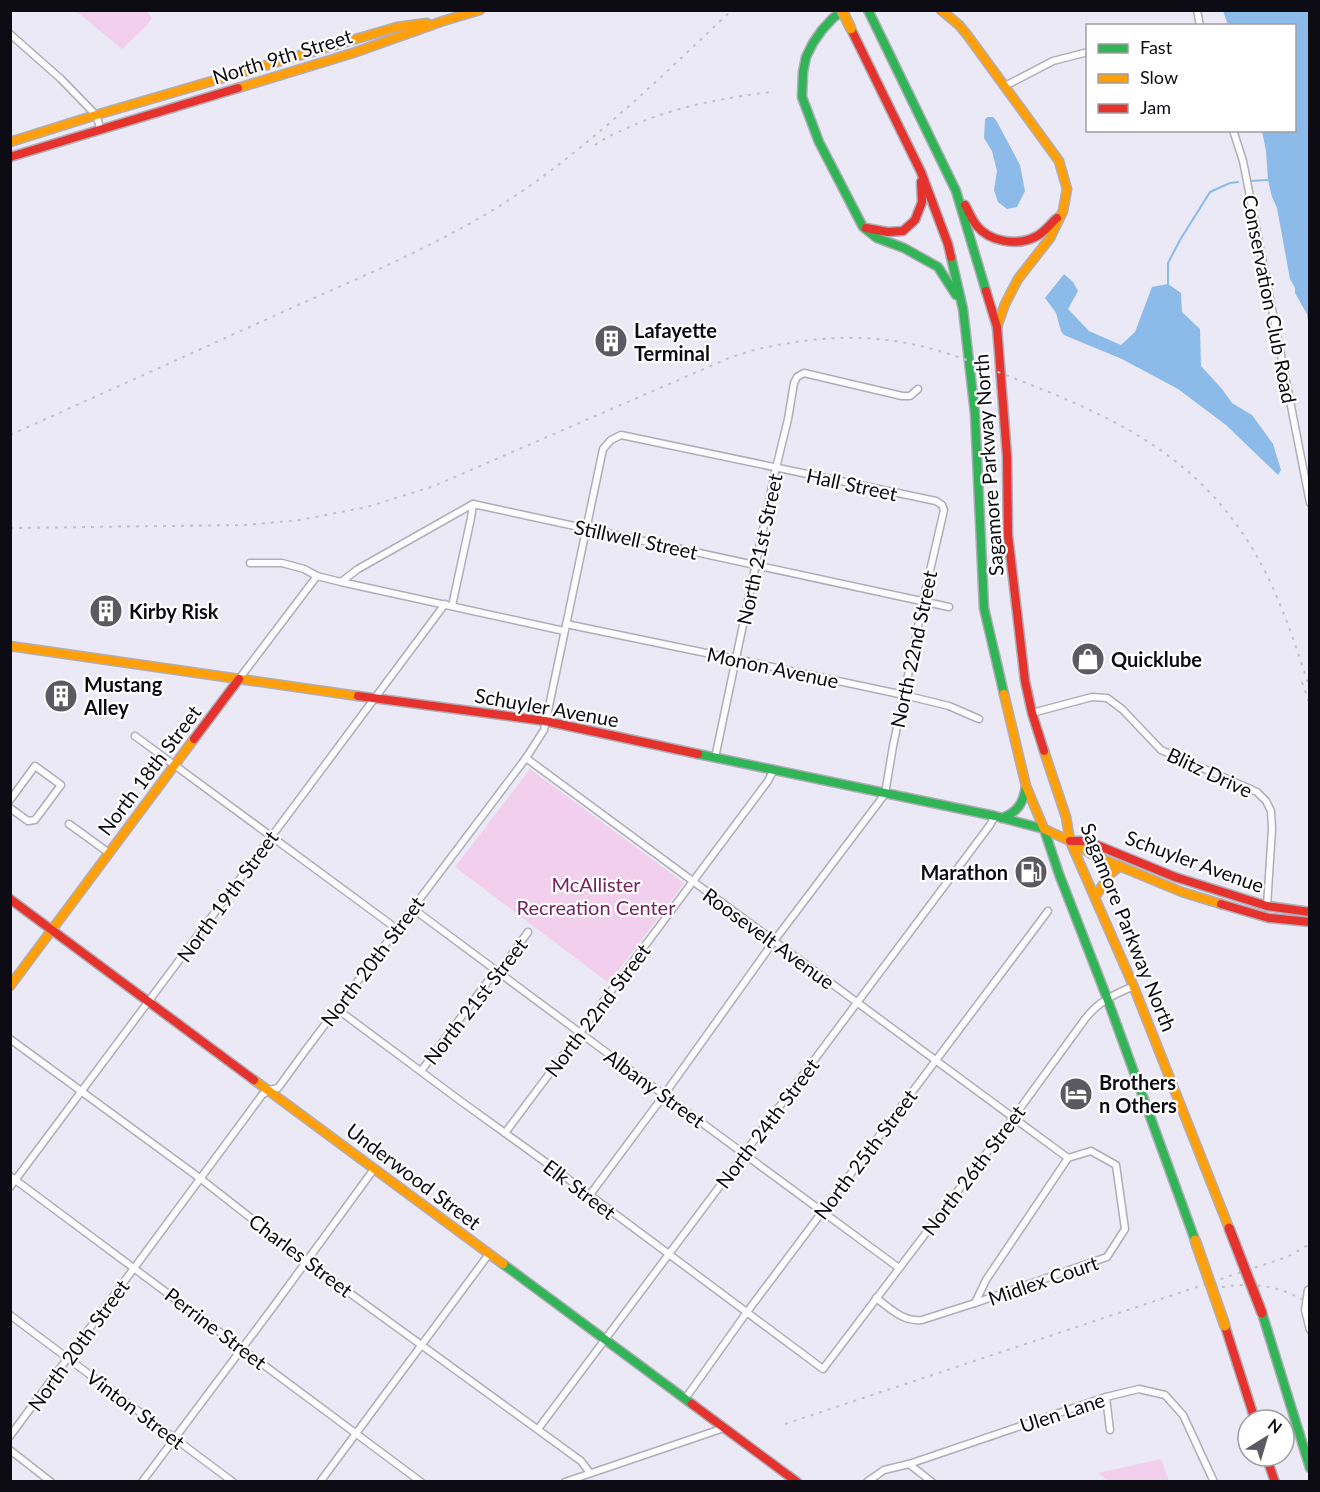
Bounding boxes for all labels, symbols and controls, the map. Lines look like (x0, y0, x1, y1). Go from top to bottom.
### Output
street label: North 9th Street (209, 23, 355, 89)
legend (1086, 24, 1296, 132)
text: Fast (1140, 36, 1173, 58)
text: Slow (1140, 66, 1178, 88)
text: Jam (1140, 96, 1171, 118)
street label: Conservation Club Road (1238, 193, 1302, 405)
place label: Lafayette Terminal (634, 318, 717, 365)
building icon: Lafayette Terminal (593, 323, 629, 359)
street label: Sagamore Parkway North (968, 353, 1008, 577)
street label: Hall Street (804, 463, 900, 505)
street label: North 21st Street (731, 471, 787, 627)
street label: Stillwell Street (572, 514, 700, 564)
street label: North 22nd Street (885, 568, 941, 730)
building icon: Kirby Risk (88, 593, 124, 629)
place label: Kirby Risk (129, 599, 219, 623)
street label: Monon Avenue (705, 641, 841, 693)
shop icon: Quicklube (1070, 641, 1106, 677)
place label: Quicklube (1111, 647, 1202, 671)
place label: Mustang Alley (83, 672, 163, 719)
building icon: Mustang Alley (43, 678, 79, 714)
street label: Schuyler Avenue (473, 683, 621, 731)
street label: North 18th Street (92, 700, 206, 840)
street label: Blitz Drive (1164, 742, 1256, 802)
street label: Sagamore Parkway North (1076, 819, 1182, 1035)
street label: Schuyler Avenue (1122, 825, 1268, 897)
street label: North 19th Street (171, 826, 283, 966)
fuel station icon: Marathon (1013, 854, 1049, 890)
place label: Marathon (920, 860, 1008, 884)
park label: McAllister Recreation Center (517, 872, 676, 919)
street label: Roosevelt Avenue (699, 882, 839, 994)
street label: North 20th Street (315, 891, 429, 1031)
street label: North 21st Street (418, 933, 532, 1069)
street label: North 22nd Street (539, 939, 655, 1081)
street label: Albany Street (600, 1044, 710, 1132)
street label: North 24th Street (710, 1053, 824, 1193)
place label: Brothers n Others (1099, 1070, 1177, 1117)
hotel icon: Brothers n Others (1058, 1076, 1094, 1112)
street label: North 25th Street (808, 1084, 922, 1224)
street label: North 26th Street (916, 1100, 1030, 1240)
street label: Underwood Street (342, 1118, 486, 1234)
street label: Elk Street (539, 1154, 621, 1224)
street label: Charles Street (244, 1208, 358, 1302)
street label: Midlex Court (985, 1250, 1101, 1310)
street label: North 20th Street (22, 1275, 134, 1415)
street label: Perrine Street (160, 1282, 272, 1374)
street label: Vinton Street (82, 1364, 190, 1454)
street label: Ulen Lane (1016, 1387, 1108, 1437)
north arrow (1236, 1408, 1296, 1468)
text: N (1265, 1414, 1286, 1437)

